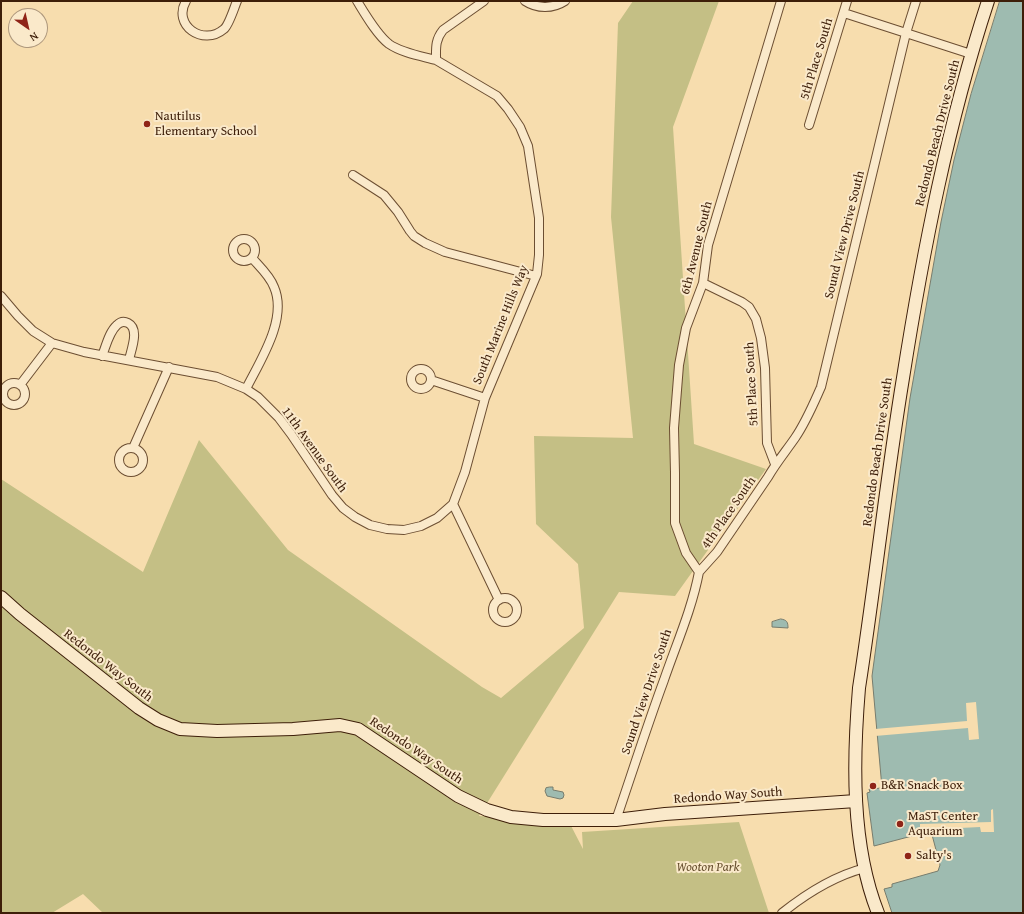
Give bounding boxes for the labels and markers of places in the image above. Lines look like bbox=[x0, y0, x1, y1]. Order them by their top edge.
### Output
place label: Nautilus Elementary School bbox=[155, 109, 257, 140]
marker: Nautilus Elementary School bbox=[142, 119, 152, 129]
place label: B&R Snack Box bbox=[881, 778, 963, 794]
marker: B&R Snack Box bbox=[868, 781, 878, 791]
place label: MaST Center Aquarium bbox=[908, 809, 978, 840]
marker: MaST Center Aquarium bbox=[895, 819, 905, 829]
place label: Salty's bbox=[916, 848, 952, 864]
marker: Salty's bbox=[903, 851, 913, 861]

